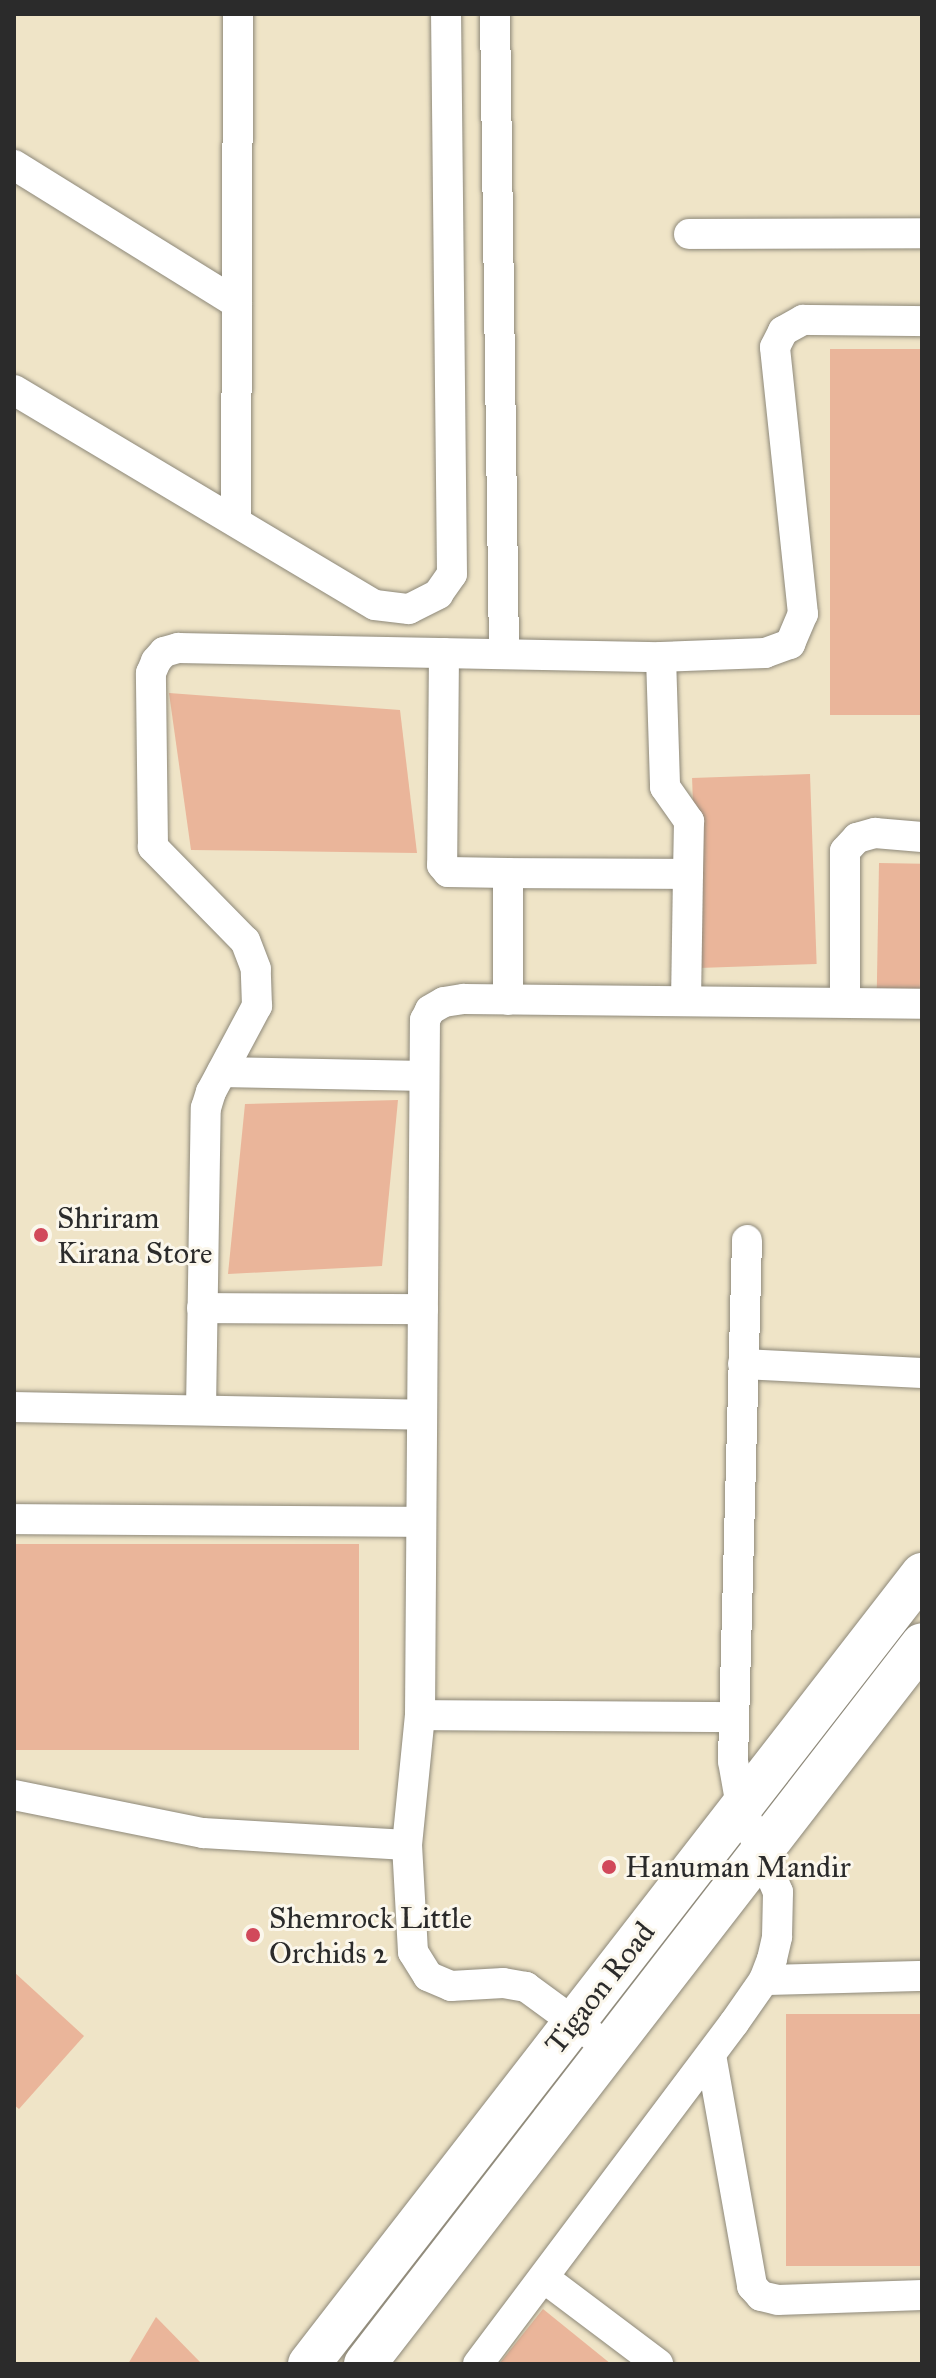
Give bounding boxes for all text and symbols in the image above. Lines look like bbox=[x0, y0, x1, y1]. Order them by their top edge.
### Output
place label: Shriram Kirana Store bbox=[57, 1200, 212, 1270]
marker: Shriram Kirana Store bbox=[32, 1226, 50, 1244]
place label: Hanuman Mandir bbox=[625, 1849, 851, 1885]
marker: Hanuman Mandir bbox=[600, 1858, 618, 1876]
place label: Shemrock Little Orchids 2 bbox=[269, 1900, 472, 1970]
street label: Tigaon Road bbox=[537, 1915, 663, 2061]
marker: Shemrock Little Orchids 2 bbox=[244, 1926, 262, 1944]

